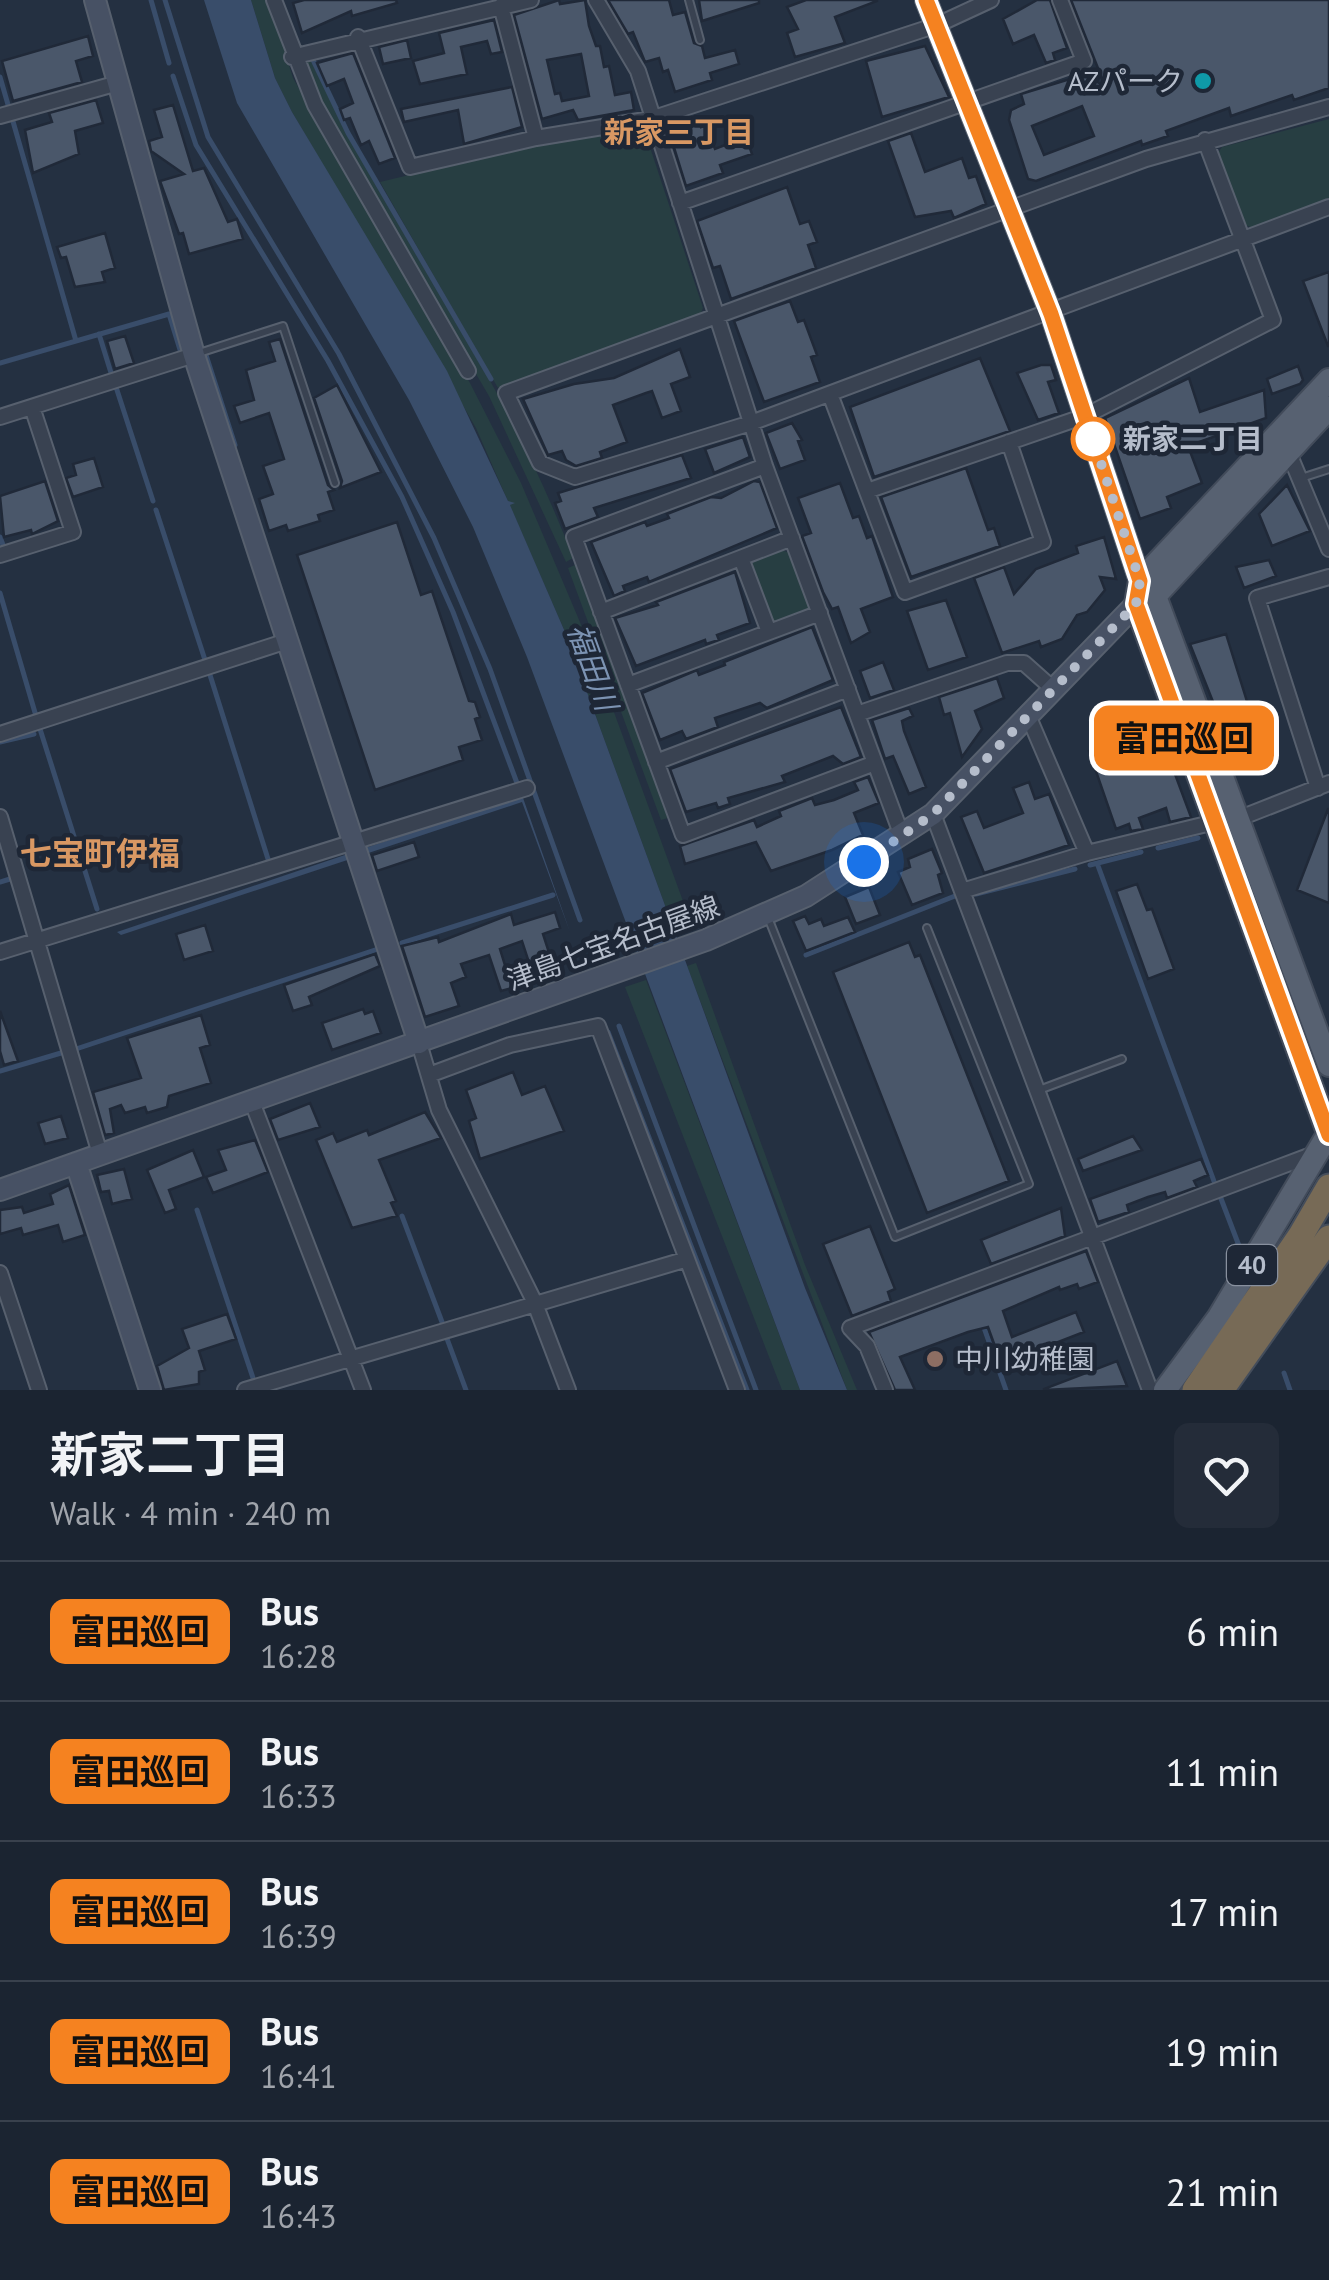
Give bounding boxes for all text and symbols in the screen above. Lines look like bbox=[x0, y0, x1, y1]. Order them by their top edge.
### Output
place label: AZパーク bbox=[1068, 62, 1183, 99]
marker: AZパーク bbox=[1192, 70, 1214, 92]
district label: 新家三丁目 bbox=[604, 112, 754, 151]
marker: 新家二丁目 bbox=[1072, 418, 1114, 460]
place label: 新家二丁目 bbox=[1123, 420, 1263, 457]
water label: 福田川 bbox=[560, 618, 628, 718]
line badge: 富田巡回 bbox=[1114, 706, 1254, 770]
text: 富田巡回 bbox=[1114, 715, 1254, 761]
district label: 七宝町伊福 bbox=[20, 832, 180, 874]
your location bbox=[839, 837, 889, 887]
street label: 津島七宝名古屋線 bbox=[501, 887, 724, 998]
road number: 40 bbox=[1227, 1245, 1277, 1285]
place label: 中川幼稚園 bbox=[955, 1340, 1095, 1377]
marker: 中川幼稚園 bbox=[924, 1348, 946, 1370]
text: 新家二丁目 bbox=[50, 1423, 290, 1485]
button: heart bbox=[1174, 1423, 1279, 1528]
text: Walk · 4 min · 240 m bbox=[50, 1492, 331, 1534]
text: Bus bbox=[260, 1586, 319, 1635]
text: 6 min bbox=[1186, 1607, 1279, 1656]
text: 富田巡回 bbox=[70, 1608, 210, 1654]
text: 16:28 bbox=[260, 1635, 337, 1677]
text: Bus bbox=[260, 1726, 319, 1775]
text: 11 min bbox=[1166, 1747, 1279, 1796]
text: 富田巡回 bbox=[70, 1748, 210, 1794]
text: 16:33 bbox=[260, 1775, 337, 1817]
text: Bus bbox=[260, 1866, 319, 1915]
text: 17 min bbox=[1168, 1887, 1279, 1936]
text: 富田巡回 bbox=[70, 1888, 210, 1934]
text: 16:39 bbox=[260, 1915, 337, 1957]
text: Bus bbox=[260, 2006, 319, 2055]
text: 19 min bbox=[1166, 2027, 1279, 2076]
text: 富田巡回 bbox=[70, 2028, 210, 2074]
text: 16:41 bbox=[260, 2055, 337, 2097]
text: Bus bbox=[260, 2146, 319, 2195]
text: 21 min bbox=[1166, 2167, 1279, 2216]
text: 富田巡回 bbox=[70, 2168, 210, 2214]
text: 16:43 bbox=[260, 2195, 337, 2237]

